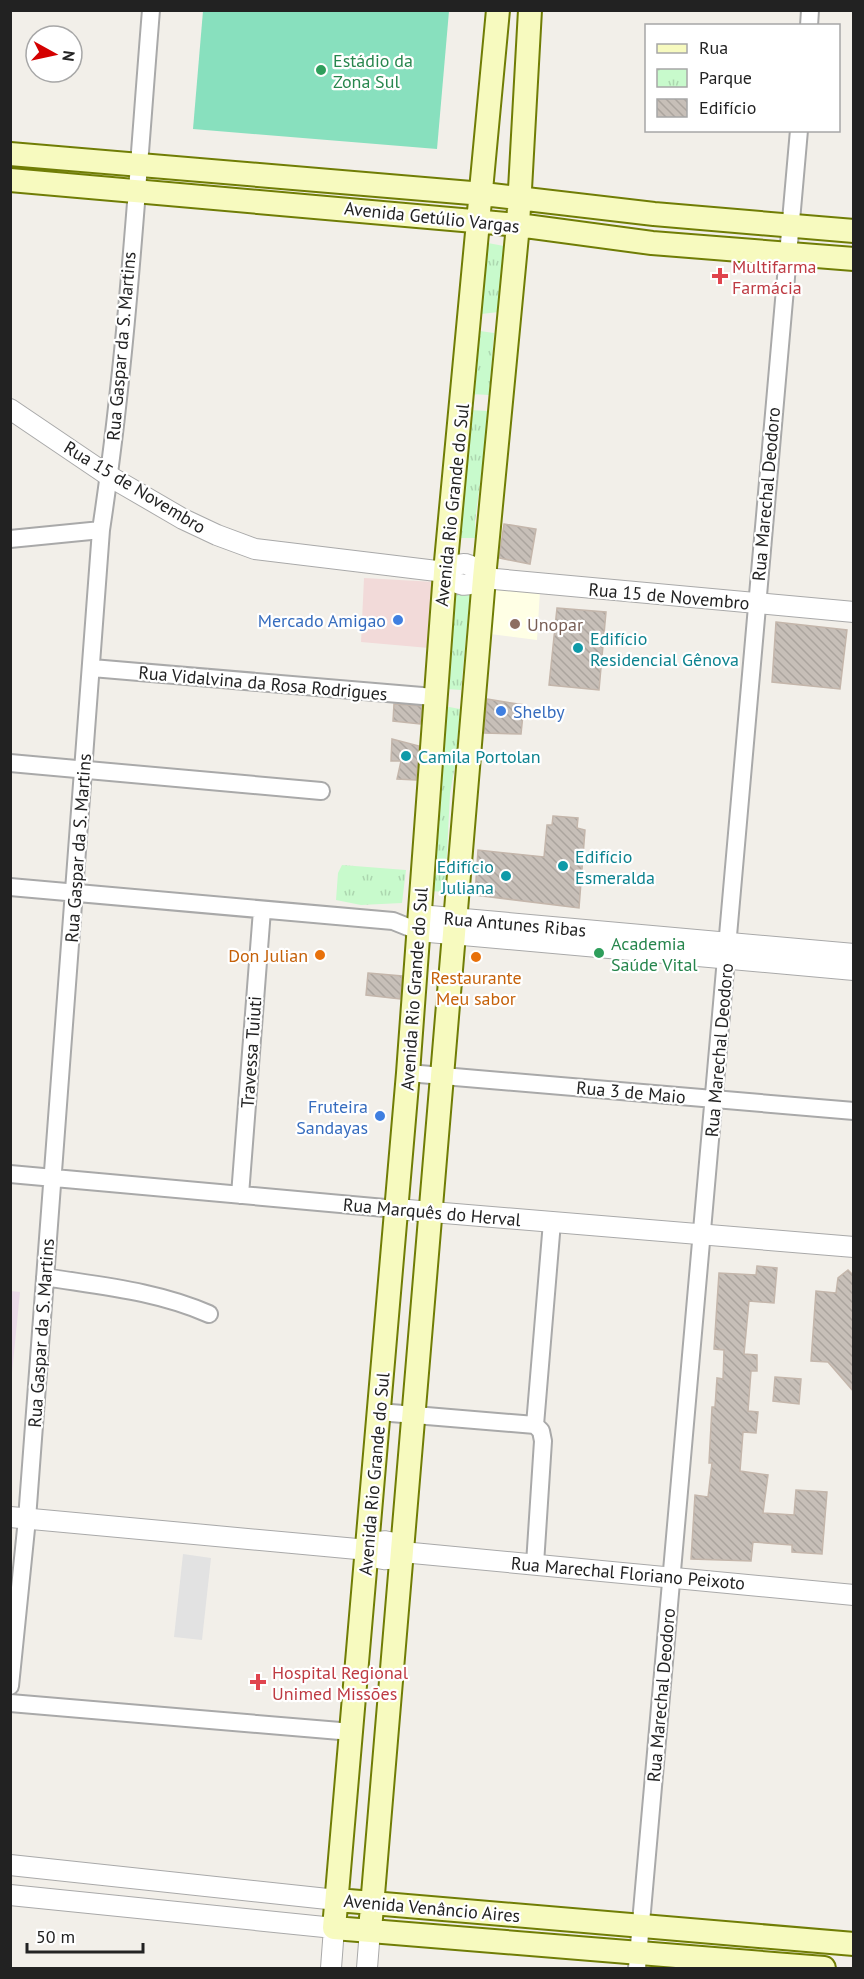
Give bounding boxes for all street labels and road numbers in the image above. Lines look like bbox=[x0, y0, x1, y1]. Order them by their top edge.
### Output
street label: Avenida Getúlio Vargas bbox=[343, 196, 521, 238]
street label: Rua Gaspar da S. Martins bbox=[101, 251, 141, 441]
street label: Avenida Rio Grande do Sul bbox=[430, 402, 474, 608]
street label: Rua Marechal Deodoro bbox=[747, 406, 785, 582]
street label: Rua 15 de Novembro bbox=[60, 436, 210, 538]
street label: Rua 15 de Novembro bbox=[588, 578, 750, 614]
street label: Rua Vidalvina da Rosa Rodrigues bbox=[138, 661, 388, 705]
street label: Rua Gaspar da S. Martins bbox=[60, 753, 96, 943]
street label: Avenida Rio Grande do Sul bbox=[395, 886, 433, 1091]
street label: Rua Antunes Ribas bbox=[443, 906, 587, 942]
street label: Rua Marechal Deodoro bbox=[700, 962, 738, 1138]
street label: Travessa Tuiuti bbox=[236, 995, 266, 1109]
street label: Rua 3 de Maio bbox=[575, 1076, 687, 1108]
street label: Rua Marquês do Herval bbox=[342, 1193, 523, 1231]
street label: Rua Gaspar da S. Martins bbox=[23, 1238, 59, 1428]
street label: Avenida Rio Grande do Sul bbox=[354, 1371, 394, 1577]
street label: Rua Marechal Floriano Peixoto bbox=[510, 1551, 746, 1595]
street label: Rua Marechal Deodoro bbox=[642, 1607, 680, 1783]
street label: Avenida Venâncio Aires bbox=[343, 1889, 521, 1927]

